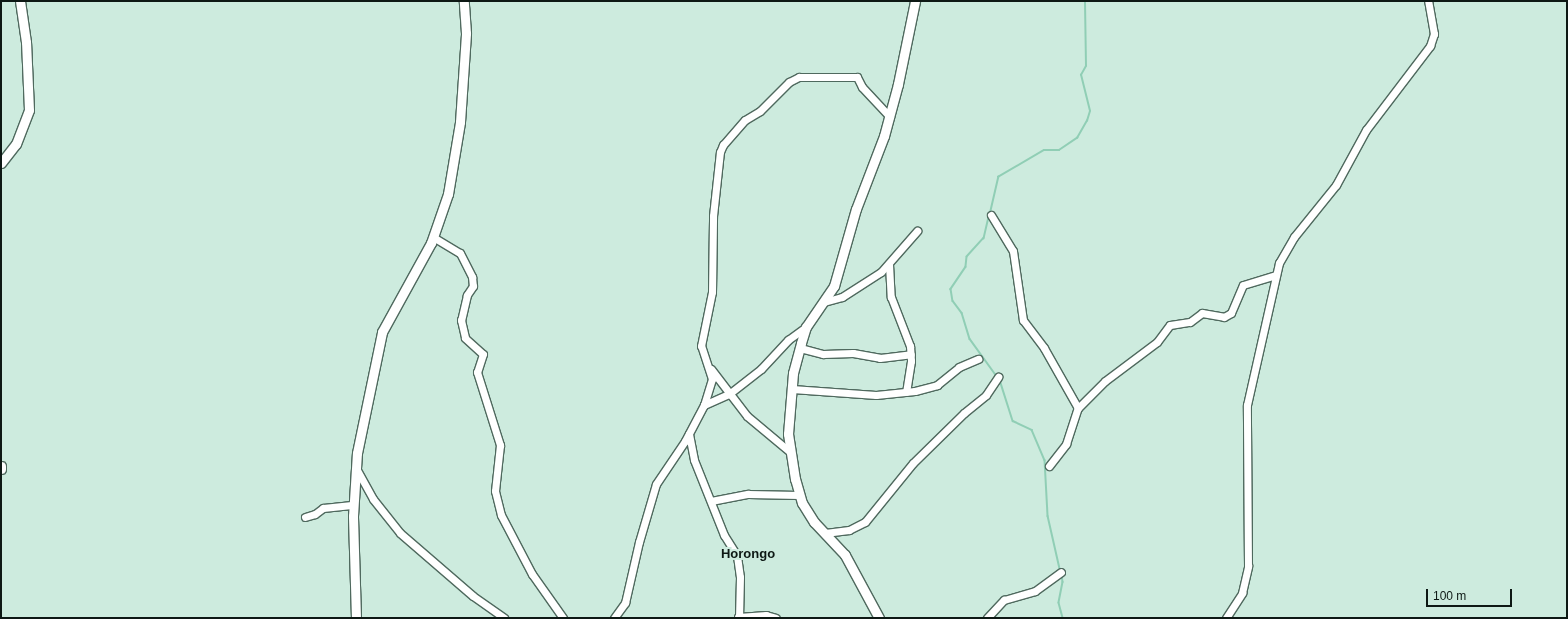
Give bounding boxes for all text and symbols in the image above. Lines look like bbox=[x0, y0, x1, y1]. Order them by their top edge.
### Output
district label: Horongo bbox=[721, 546, 775, 562]
scale bar bbox=[1428, 581, 1514, 607]
text: 100 m bbox=[1433, 589, 1466, 603]

